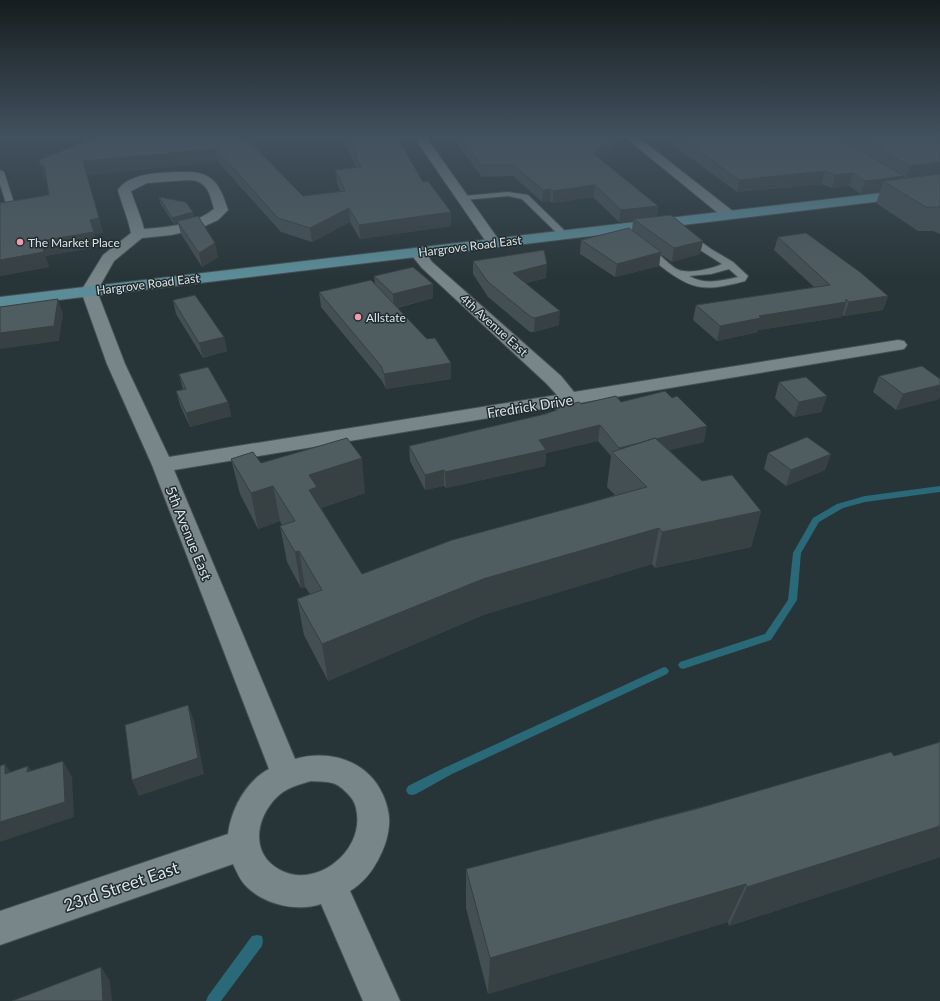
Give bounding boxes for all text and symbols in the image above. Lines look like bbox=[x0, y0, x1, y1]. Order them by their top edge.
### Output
street label: Hargrove Road East bbox=[418, 232, 523, 260]
place label: The Market Place bbox=[28, 235, 120, 250]
marker: The Market Place bbox=[15, 237, 25, 247]
street label: Hargrove Road East bbox=[96, 270, 201, 298]
street label: 4th Avenue East bbox=[457, 291, 531, 360]
place label: Allstate bbox=[366, 310, 406, 325]
marker: Allstate bbox=[353, 312, 363, 322]
street label: Fredrick Drive bbox=[486, 391, 574, 421]
street label: 5th Avenue East bbox=[162, 483, 216, 583]
street label: 23rd Street East bbox=[61, 857, 181, 915]

